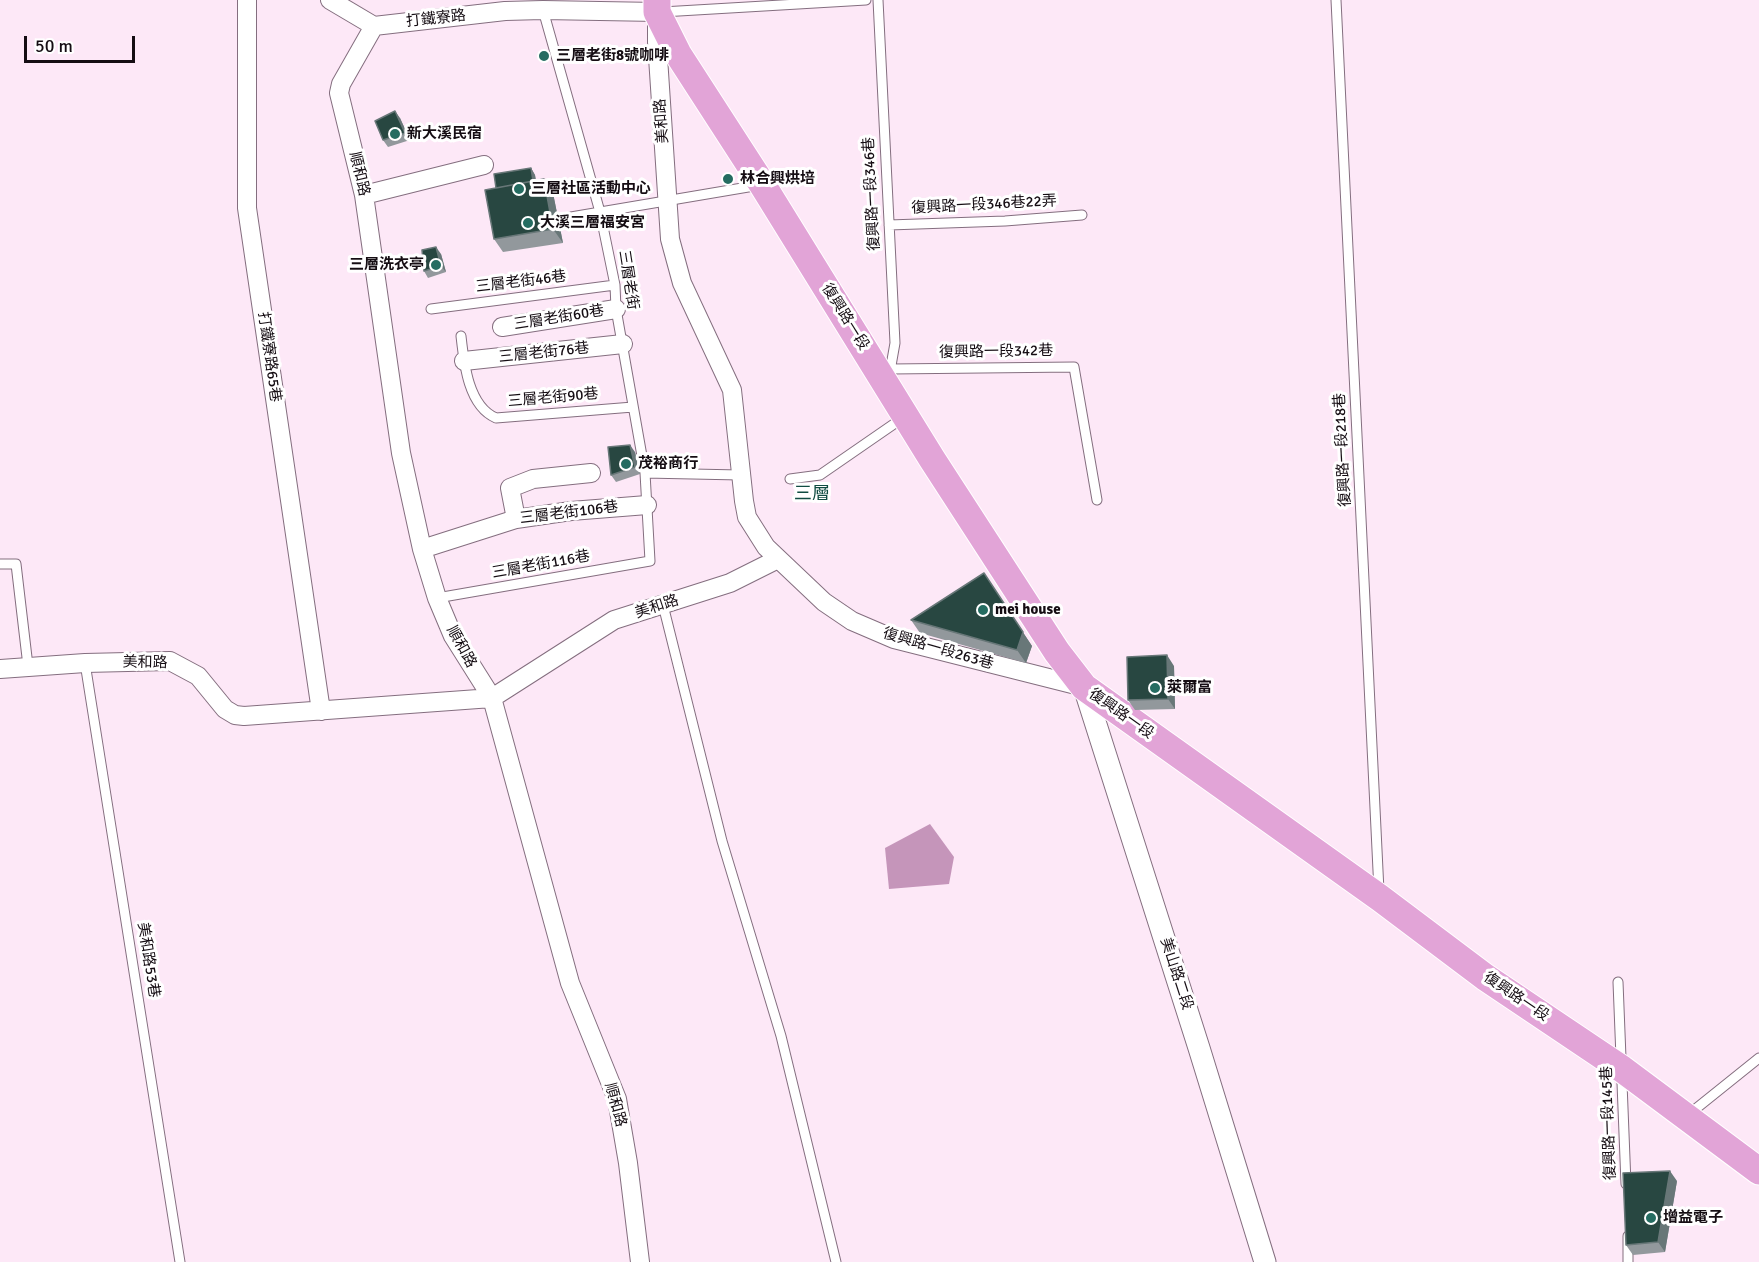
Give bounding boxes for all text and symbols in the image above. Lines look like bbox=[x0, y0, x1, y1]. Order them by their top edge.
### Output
street label: 打鐵寮路 bbox=[405, 7, 467, 31]
scale bar bbox=[27, 24, 138, 62]
text: 50 m bbox=[35, 35, 73, 57]
place label: 三層老街8號咖啡 bbox=[556, 47, 669, 65]
marker: 三層老街8號咖啡 bbox=[537, 49, 551, 63]
street label: 美和路 bbox=[651, 98, 673, 144]
place label: 新大溪民宿 bbox=[407, 125, 482, 143]
marker: 新大溪民宿 bbox=[388, 127, 402, 141]
street label: 復興路一段346巷 bbox=[860, 136, 884, 252]
street label: 順和路 bbox=[345, 150, 373, 198]
place label: 林合興烘培 bbox=[740, 170, 815, 188]
marker: 林合興烘培 bbox=[721, 172, 735, 186]
place label: 三層社區活動中心 bbox=[531, 180, 651, 198]
marker: 三層社區活動中心 bbox=[512, 182, 526, 196]
street label: 復興路一段346巷22弄 bbox=[911, 192, 1057, 218]
place label: 大溪三層福安宮 bbox=[540, 214, 645, 232]
marker: 大溪三層福安宮 bbox=[521, 216, 535, 230]
street label: 三層老街 bbox=[614, 249, 642, 311]
place label: 三層洗衣亭 bbox=[349, 256, 424, 274]
marker: 三層洗衣亭 bbox=[429, 258, 443, 272]
street label: 三層老街46巷 bbox=[475, 268, 567, 296]
street label: 復興路一段 bbox=[817, 280, 873, 354]
street label: 三層老街60巷 bbox=[513, 302, 605, 334]
street label: 打鐵寮路65巷 bbox=[254, 311, 284, 403]
street label: 三層老街76巷 bbox=[498, 339, 590, 367]
street label: 復興路一段342巷 bbox=[939, 342, 1053, 362]
street label: 三層老街90巷 bbox=[507, 385, 599, 411]
street label: 復興路一段218巷 bbox=[1331, 392, 1355, 508]
place label: 茂裕商行 bbox=[638, 455, 698, 473]
marker: 茂裕商行 bbox=[619, 457, 633, 471]
district label: 三層 bbox=[794, 483, 830, 505]
street label: 三層老街106巷 bbox=[519, 498, 619, 528]
street label: 三層老街116巷 bbox=[491, 548, 591, 582]
street label: 美和路 bbox=[633, 591, 681, 623]
place label: mei house bbox=[995, 601, 1061, 619]
marker: mei house bbox=[976, 603, 990, 617]
street label: 順和路 bbox=[442, 623, 480, 671]
street label: 復興路一段263巷 bbox=[881, 625, 995, 673]
street label: 美和路 bbox=[122, 654, 168, 672]
place label: 萊爾富 bbox=[1167, 679, 1212, 697]
marker: 萊爾富 bbox=[1148, 681, 1162, 695]
street label: 復興路一段 bbox=[1085, 685, 1157, 743]
street label: 美和路53巷 bbox=[133, 921, 163, 999]
street label: 美山路二段 bbox=[1156, 936, 1196, 1012]
street label: 復興路一段 bbox=[1480, 969, 1552, 1025]
street label: 復興路一段145巷 bbox=[1598, 1066, 1620, 1180]
street label: 順和路 bbox=[600, 1081, 630, 1129]
place label: 增益電子 bbox=[1663, 1209, 1723, 1227]
marker: 增益電子 bbox=[1644, 1211, 1658, 1225]

